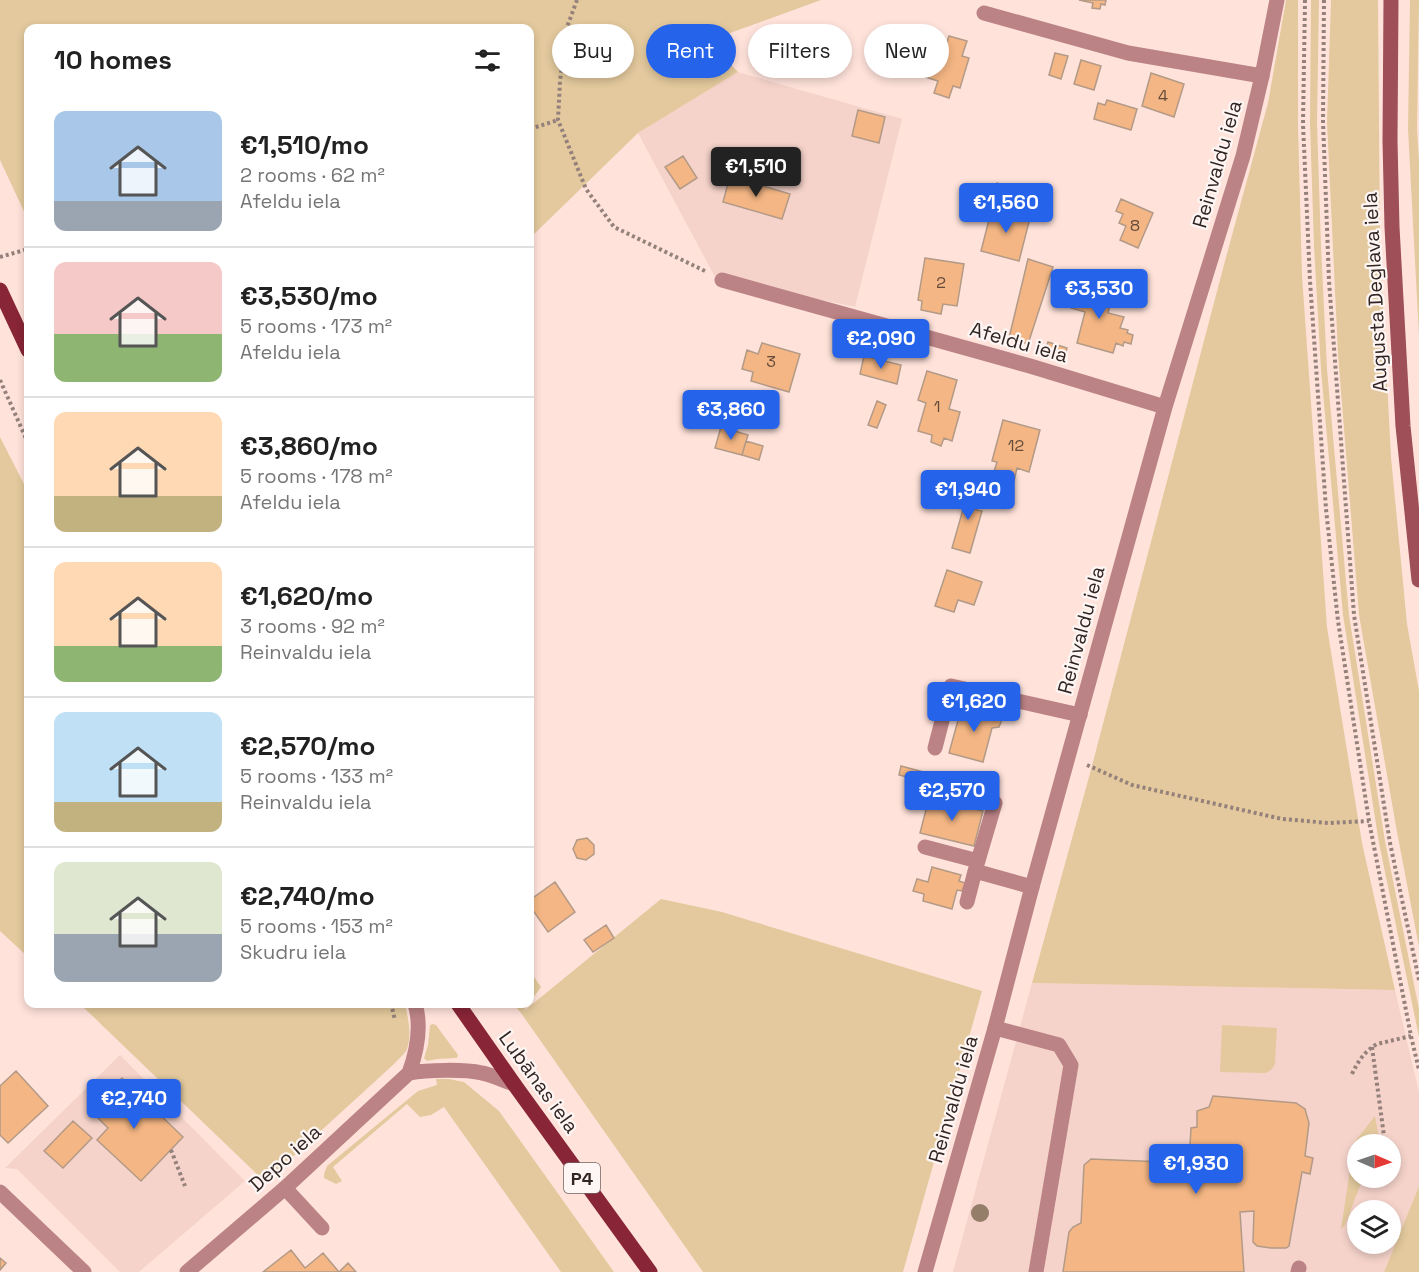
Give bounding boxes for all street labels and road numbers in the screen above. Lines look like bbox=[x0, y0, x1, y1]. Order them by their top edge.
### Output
street label: Reinvaldu iela bbox=[1186, 97, 1248, 231]
street label: Augusta Deglava iela bbox=[1357, 191, 1393, 393]
street label: Afeldu iela bbox=[967, 316, 1071, 368]
street label: Reinvaldu iela bbox=[1051, 563, 1111, 697]
street label: Lubānas iela bbox=[493, 1026, 585, 1138]
street label: Reinvaldu iela bbox=[922, 1032, 984, 1166]
street label: Depo iela bbox=[243, 1119, 327, 1197]
road number: P4 bbox=[564, 1163, 600, 1193]

